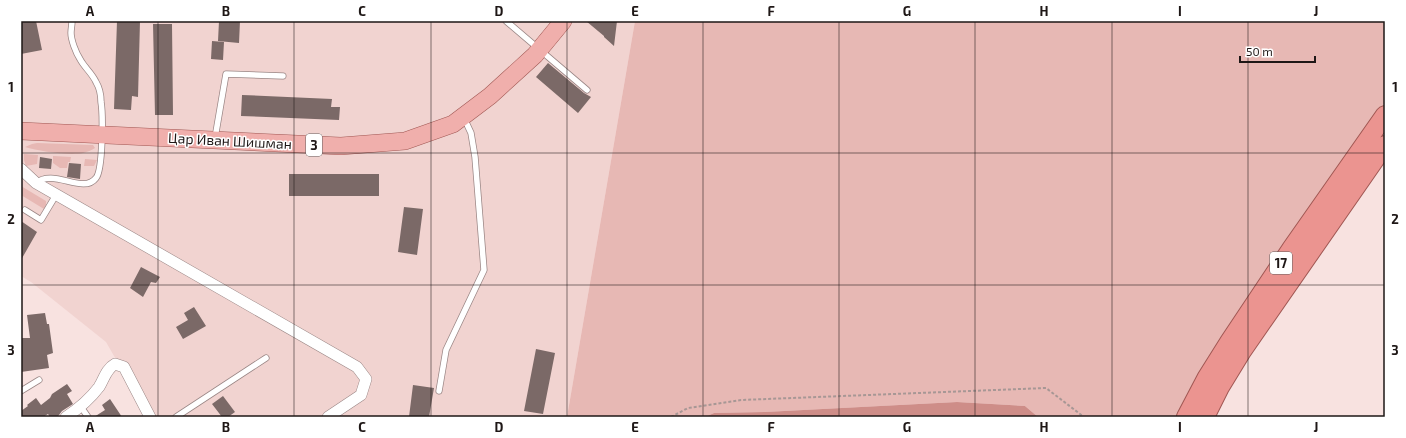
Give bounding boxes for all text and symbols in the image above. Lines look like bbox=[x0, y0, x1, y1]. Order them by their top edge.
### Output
text: A bbox=[86, 3, 95, 19]
text: B bbox=[222, 3, 230, 19]
text: C bbox=[358, 3, 366, 19]
text: D bbox=[495, 3, 504, 19]
text: E bbox=[631, 3, 639, 19]
text: F bbox=[767, 3, 775, 19]
text: G bbox=[903, 3, 911, 19]
text: H bbox=[1040, 3, 1049, 19]
text: I bbox=[1178, 3, 1182, 19]
text: J bbox=[1314, 3, 1318, 19]
scale bar bbox=[1240, 38, 1315, 64]
text: 50 m bbox=[1246, 44, 1273, 58]
text: 1 bbox=[8, 79, 14, 95]
text: 1 bbox=[1392, 79, 1398, 95]
street label: Цар Иван Шишман bbox=[168, 129, 292, 152]
road number: 3 bbox=[306, 134, 322, 156]
text: 2 bbox=[7, 211, 15, 227]
text: 2 bbox=[1391, 211, 1399, 227]
road number: 17 bbox=[1270, 252, 1292, 274]
text: 3 bbox=[7, 342, 15, 358]
text: 3 bbox=[1391, 342, 1399, 358]
text: A bbox=[86, 419, 95, 435]
text: B bbox=[222, 419, 230, 435]
text: C bbox=[358, 419, 366, 435]
text: D bbox=[495, 419, 504, 435]
text: E bbox=[631, 419, 639, 435]
text: F bbox=[767, 419, 775, 435]
text: G bbox=[903, 419, 911, 435]
text: H bbox=[1040, 419, 1049, 435]
text: I bbox=[1178, 419, 1182, 435]
text: J bbox=[1314, 419, 1318, 435]

